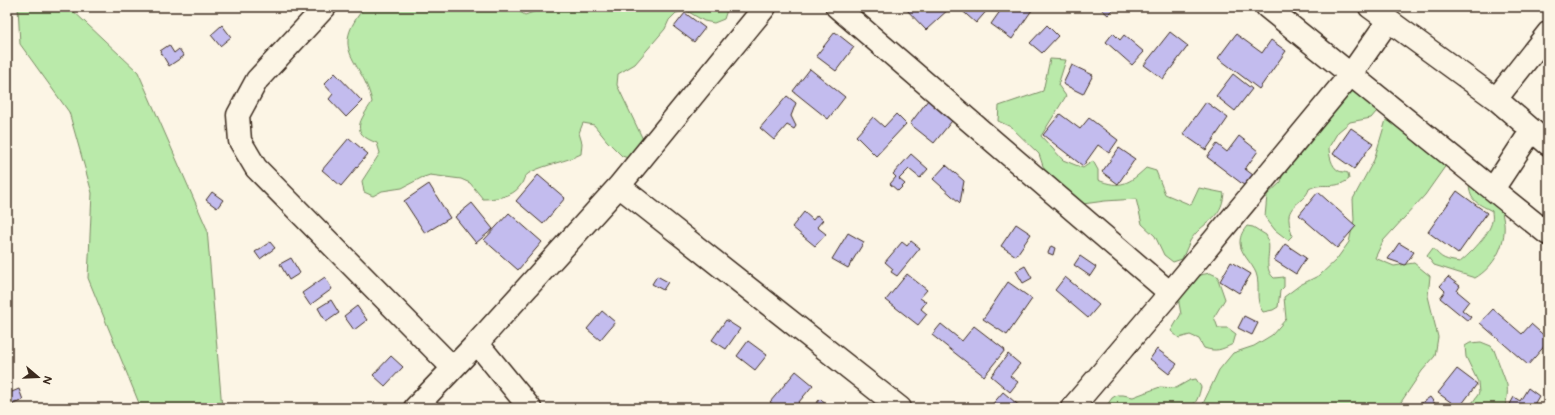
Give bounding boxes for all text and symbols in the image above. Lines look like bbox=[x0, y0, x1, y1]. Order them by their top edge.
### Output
north arrow bbox=[18, 357, 58, 397]
text: N bbox=[39, 374, 54, 386]

